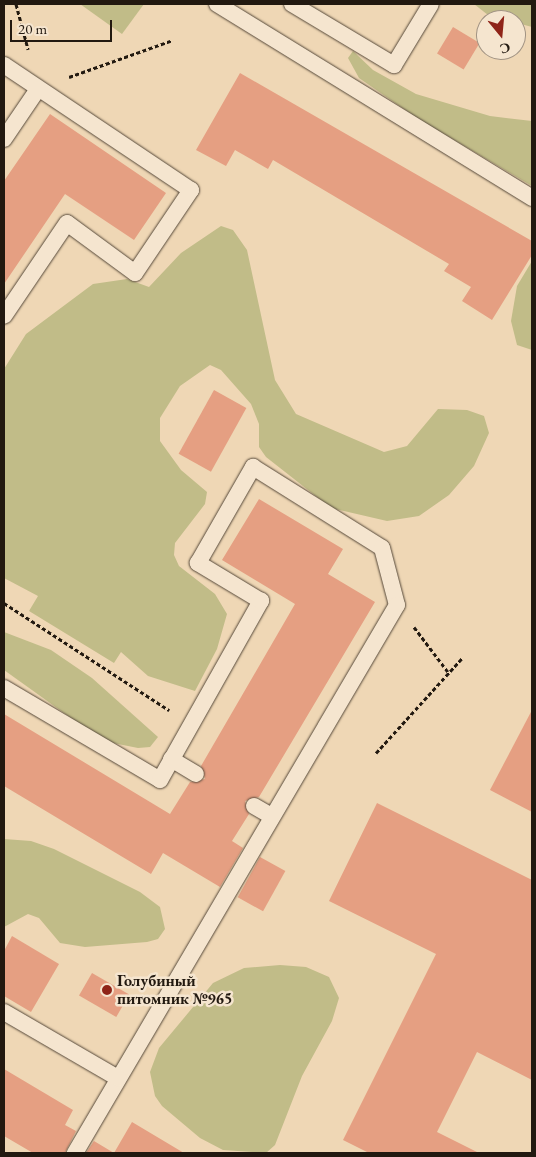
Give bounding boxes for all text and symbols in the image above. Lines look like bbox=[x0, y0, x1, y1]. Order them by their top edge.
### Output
scale bar bbox=[12, 10, 115, 42]
north arrow bbox=[476, 10, 526, 60]
text: 20 m bbox=[18, 19, 47, 38]
text: С bbox=[498, 38, 512, 58]
place label: Голубиный питомник №965 bbox=[117, 971, 233, 1009]
marker: Голубиный питомник №965 bbox=[101, 984, 113, 996]

